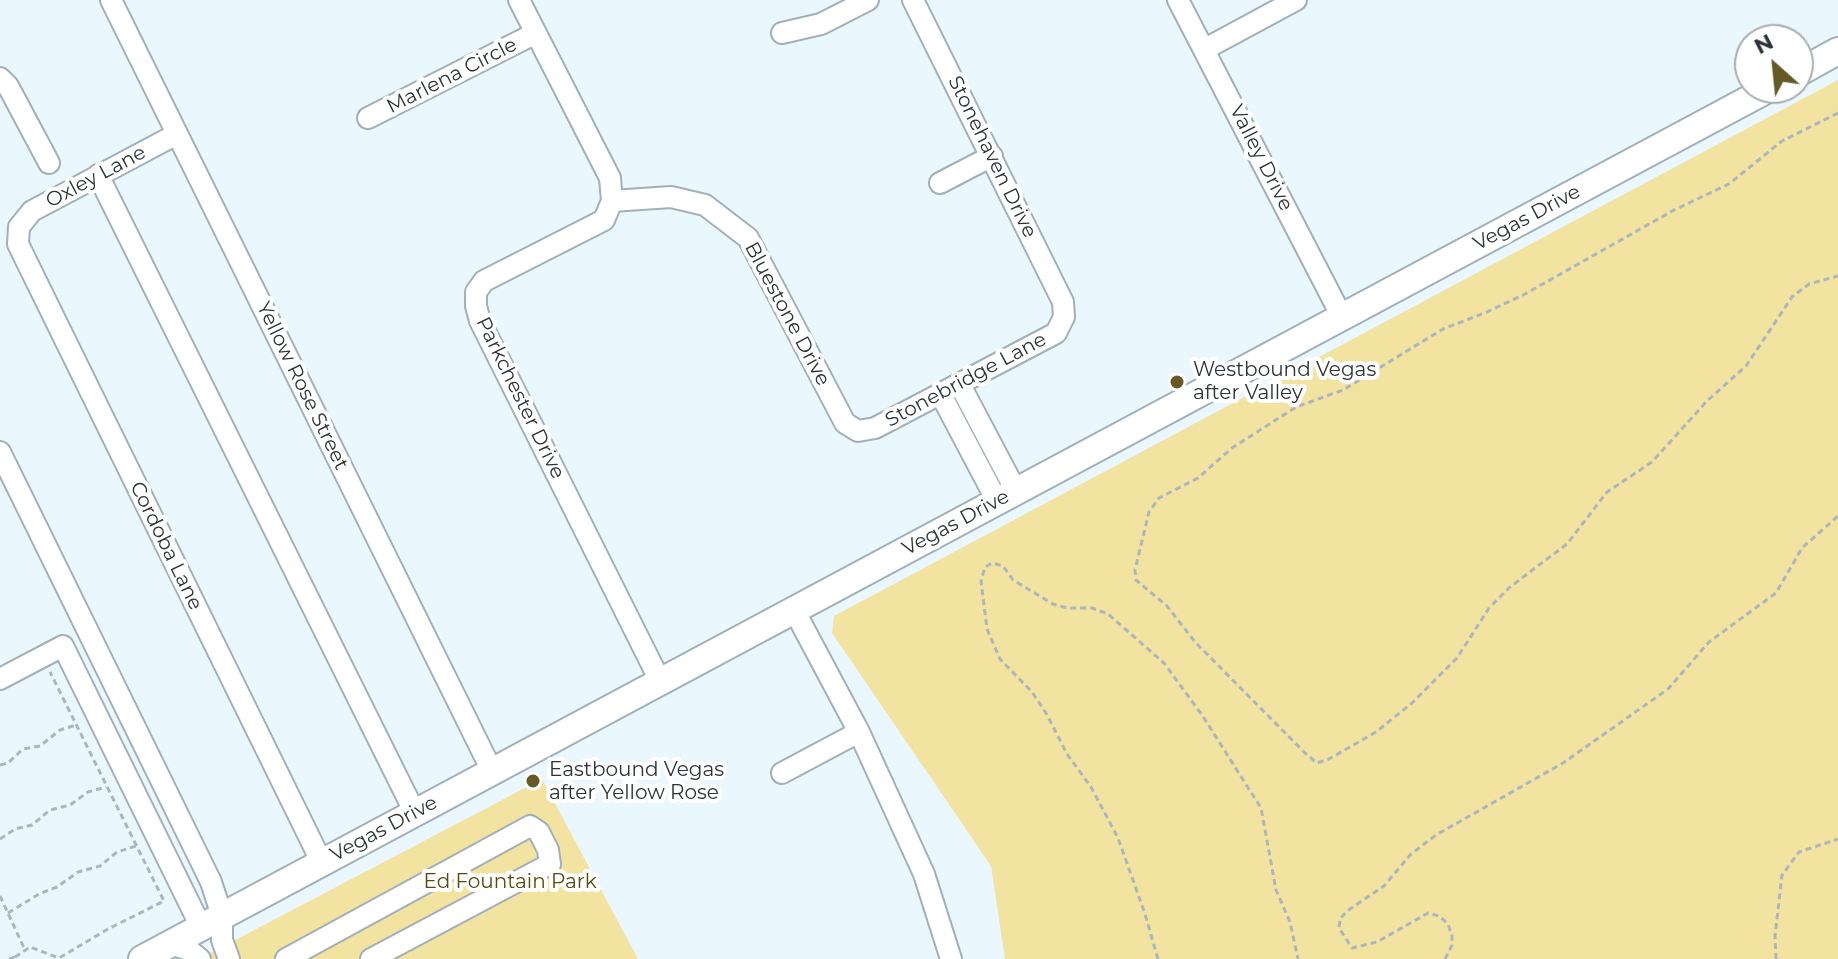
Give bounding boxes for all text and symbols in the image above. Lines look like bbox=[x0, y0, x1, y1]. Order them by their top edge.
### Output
north arrow bbox=[1734, 24, 1814, 104]
text: N bbox=[1750, 28, 1778, 60]
street label: Marlena Circle bbox=[383, 33, 521, 119]
street label: Stonehaven Drive bbox=[942, 72, 1042, 242]
street label: Valley Drive bbox=[1224, 101, 1298, 215]
street label: Oxley Lane bbox=[42, 141, 150, 213]
street label: Vegas Drive bbox=[1469, 180, 1585, 256]
street label: Bluestone Drive bbox=[739, 238, 835, 390]
street label: Yellow Rose Street bbox=[251, 298, 353, 474]
street label: Parkchester Drive bbox=[470, 313, 570, 483]
street label: Stonebridge Lane bbox=[881, 327, 1051, 433]
place label: Westbound Vegas after Valley bbox=[1193, 358, 1376, 405]
marker: Westbound Vegas after Valley bbox=[1168, 373, 1186, 391]
street label: Cordoba Lane bbox=[125, 478, 207, 614]
street label: Vegas Drive bbox=[898, 485, 1014, 561]
place label: Eastbound Vegas after Yellow Rose bbox=[549, 758, 724, 805]
marker: Eastbound Vegas after Yellow Rose bbox=[524, 772, 542, 790]
street label: Vegas Drive bbox=[326, 791, 442, 867]
park label: Ed Fountain Park bbox=[423, 870, 597, 894]

